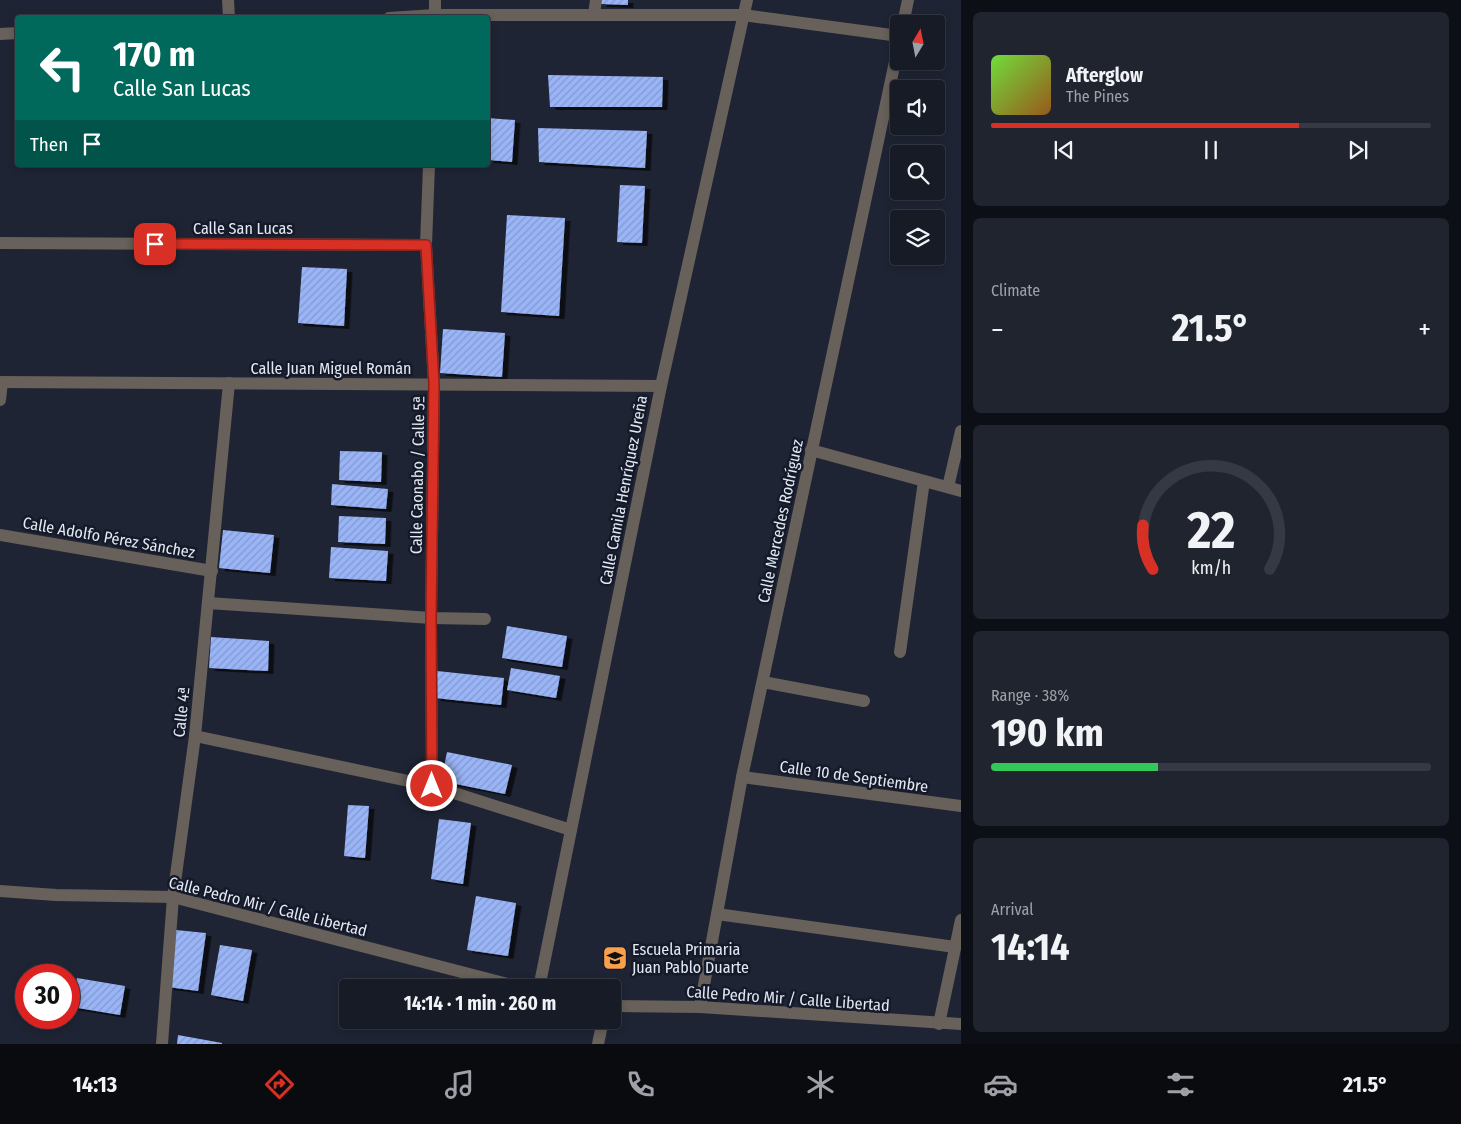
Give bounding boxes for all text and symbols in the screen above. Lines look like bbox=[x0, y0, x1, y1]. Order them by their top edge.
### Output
north arrow bbox=[890, 15, 945, 70]
map controls bbox=[890, 15, 945, 265]
text: 170 m bbox=[113, 33, 196, 75]
icon: left bbox=[30, 35, 95, 100]
text: Afterglow bbox=[1066, 64, 1143, 87]
text: Calle San Lucas bbox=[113, 75, 251, 102]
button: sound bbox=[890, 80, 945, 135]
text: The Pines bbox=[1066, 87, 1129, 106]
icon: arrive bbox=[78, 130, 106, 158]
text: Then bbox=[30, 133, 68, 156]
icon: previous bbox=[1050, 136, 1078, 164]
icon: pause bbox=[1197, 136, 1225, 164]
icon: next bbox=[1344, 136, 1372, 164]
button: search bbox=[890, 145, 945, 200]
button: layers bbox=[890, 210, 945, 265]
street label: Calle San Lucas bbox=[193, 219, 293, 238]
pin bbox=[134, 223, 176, 265]
icon: arrive bbox=[141, 230, 169, 258]
text: Climate bbox=[991, 281, 1040, 300]
text: 21.5° bbox=[1172, 305, 1250, 351]
text: − bbox=[991, 313, 1004, 346]
text: + bbox=[1418, 313, 1431, 346]
street label: Calle Juan Miguel Román bbox=[251, 359, 411, 378]
street label: Calle Camila Henríquez Ureña bbox=[596, 394, 651, 587]
street label: Calle Caonabo / Calle 5ª bbox=[407, 396, 428, 554]
street label: Calle Mercedes Rodríguez bbox=[754, 438, 807, 605]
text: 22 bbox=[1186, 499, 1235, 562]
street label: Calle Adolfo Pérez Sánchez bbox=[21, 513, 197, 562]
text: km/h bbox=[1191, 557, 1231, 579]
street label: Calle 4ª bbox=[169, 686, 194, 738]
text: Range · 38% bbox=[991, 686, 1069, 705]
text: 190 km bbox=[991, 710, 1104, 756]
street label: Calle 10 de Septiembre bbox=[779, 757, 929, 796]
position arrow bbox=[405, 759, 457, 811]
street label: Calle Pedro Mir / Calle Libertad bbox=[167, 873, 369, 940]
text: Arrival bbox=[991, 900, 1033, 919]
text: 14:14 bbox=[991, 924, 1070, 970]
place label: Escuela Primaria Juan Pablo Duarte bbox=[632, 940, 749, 977]
school or university icon: Escuela Primaria Juan Pablo Duarte bbox=[602, 945, 628, 971]
speed limit sign: 30 bbox=[15, 964, 80, 1029]
street label: Calle Pedro Mir / Calle Libertad bbox=[686, 982, 890, 1015]
text: 14:14 · 1 min · 260 m bbox=[404, 992, 556, 1015]
icon: directions bbox=[262, 1067, 297, 1102]
icon: music bbox=[442, 1067, 477, 1102]
icon: phone bbox=[623, 1067, 658, 1102]
icon: climate bbox=[803, 1067, 838, 1102]
icon: car bbox=[983, 1067, 1018, 1102]
icon: filters bbox=[1163, 1067, 1198, 1102]
text: 14:13 bbox=[73, 1071, 117, 1098]
text: 21.5° bbox=[1343, 1071, 1388, 1098]

